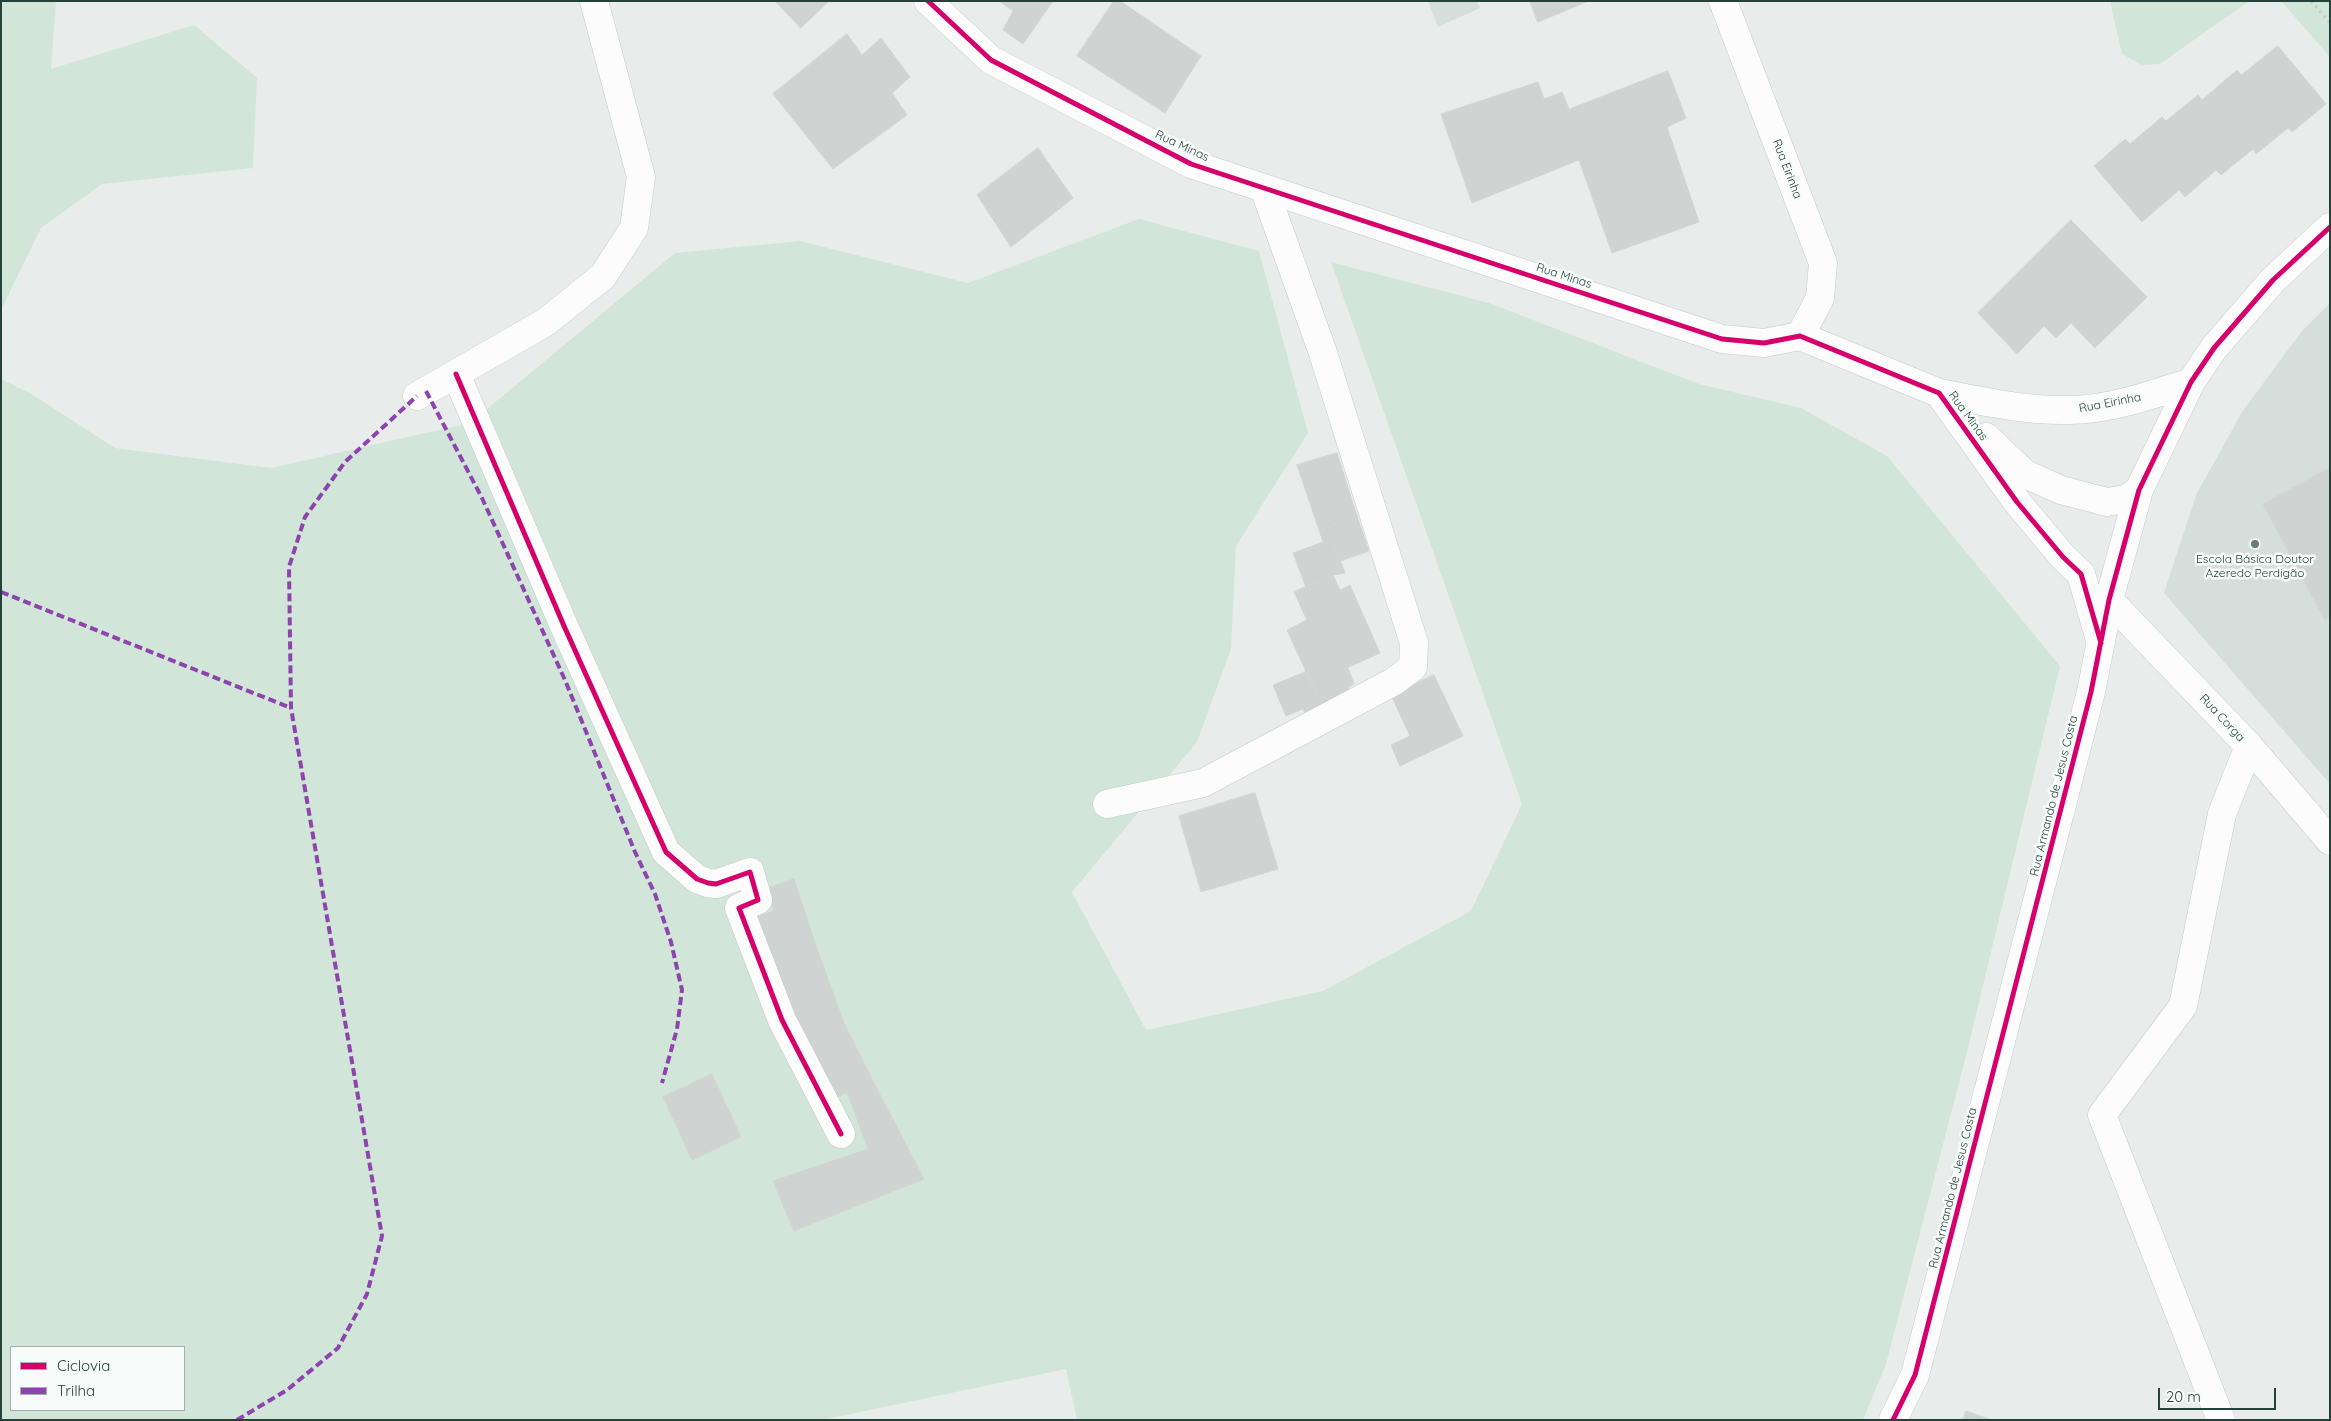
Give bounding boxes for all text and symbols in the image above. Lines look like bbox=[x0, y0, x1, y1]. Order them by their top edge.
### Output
street label: Rua Minas bbox=[1153, 127, 1211, 165]
street label: Rua Eirinha bbox=[1769, 137, 1805, 201]
street label: Rua Minas bbox=[1534, 260, 1594, 292]
street label: Rua Minas bbox=[1945, 388, 1991, 444]
street label: Rua Eirinha bbox=[2078, 390, 2142, 416]
marker: Escola Básica Doutor Azeredo Perdigão bbox=[2249, 538, 2261, 550]
place label: Escola Básica Doutor Azeredo Perdigão bbox=[2196, 552, 2314, 580]
street label: Rua Corga bbox=[2196, 691, 2248, 745]
street label: Rua Armando de Jesus Costa bbox=[2027, 714, 2081, 878]
street label: Rua Armando de Jesus Costa bbox=[1926, 1106, 1980, 1270]
legend bbox=[10, 1346, 185, 1411]
text: Ciclovia bbox=[57, 1356, 110, 1375]
scale bar bbox=[2161, 1378, 2278, 1410]
text: Trilha bbox=[57, 1381, 95, 1400]
text: 20 m bbox=[2166, 1387, 2201, 1406]

